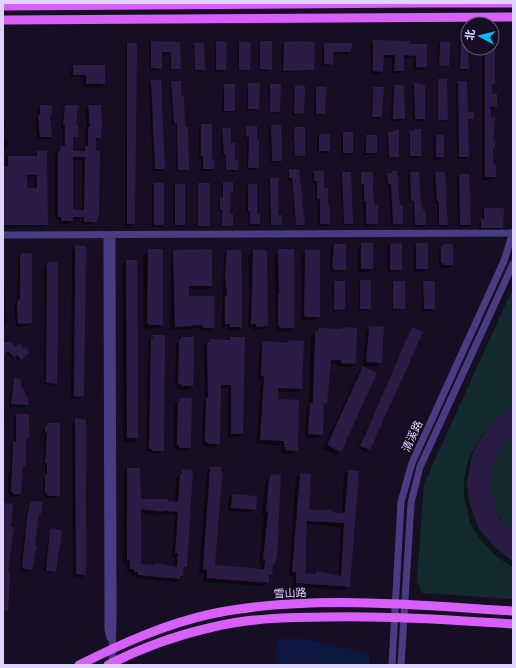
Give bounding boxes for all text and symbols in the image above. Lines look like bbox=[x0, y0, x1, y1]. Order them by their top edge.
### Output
north arrow bbox=[460, 16, 500, 56]
text: 北 bbox=[463, 29, 478, 41]
street label: 清溪路 bbox=[400, 419, 425, 454]
street label: 雪山路 bbox=[273, 586, 307, 601]

